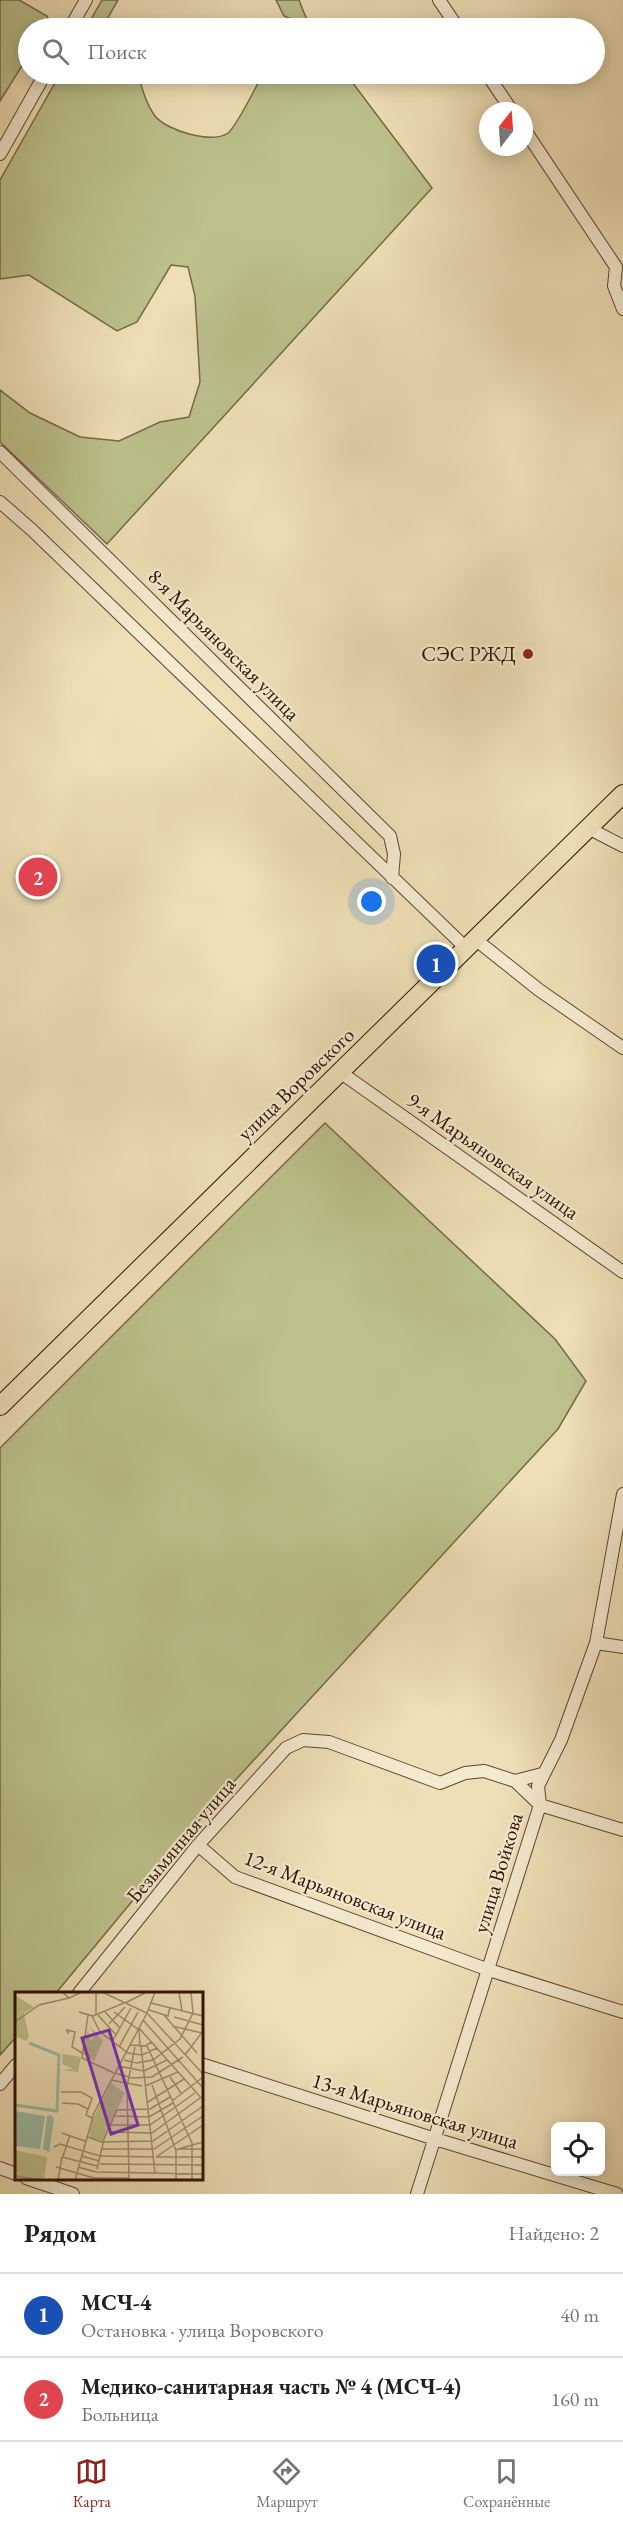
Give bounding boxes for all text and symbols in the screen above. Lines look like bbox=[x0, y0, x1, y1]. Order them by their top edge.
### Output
search box bbox=[18, 18, 605, 84]
icon: search bbox=[39, 35, 72, 68]
text: Поиск bbox=[87, 37, 147, 66]
north arrow bbox=[479, 102, 533, 156]
street label: 8-я Марьяновская улица bbox=[143, 563, 307, 727]
place label: СЭС РЖД bbox=[421, 640, 516, 667]
marker: СЭС РЖД bbox=[521, 647, 535, 661]
pin: 2 bbox=[18, 854, 57, 900]
your location bbox=[357, 887, 386, 916]
pin: 1 bbox=[416, 942, 456, 986]
street label: улица Воровского bbox=[232, 1021, 360, 1146]
street label: 9-я Марьяновская улица bbox=[402, 1086, 585, 1226]
street label: Безымянная улица bbox=[120, 1770, 242, 1908]
street label: улица Войкова bbox=[466, 1809, 529, 1936]
street label: 12-я Марьяновская улица bbox=[240, 1844, 451, 1946]
inset map bbox=[15, 1992, 202, 2179]
street label: 13-я Марьяновская улица bbox=[309, 2066, 522, 2155]
map controls bbox=[551, 2122, 605, 2176]
button: locate bbox=[551, 2122, 605, 2176]
text: Рядом bbox=[24, 2216, 97, 2250]
text: Найдено: 2 bbox=[508, 2220, 599, 2246]
text: МСЧ-4 bbox=[81, 2288, 151, 2317]
text: 1 bbox=[38, 2302, 49, 2328]
text: 40 m bbox=[560, 2302, 599, 2328]
text: Остановка · улица Воровского bbox=[81, 2317, 324, 2343]
text: Медико-санитарная часть № 4 (МСЧ-4) bbox=[81, 2372, 461, 2401]
text: 2 bbox=[38, 2386, 49, 2412]
text: 160 m bbox=[551, 2386, 599, 2412]
text: Больница bbox=[81, 2401, 159, 2427]
tab: Карта bbox=[73, 2455, 111, 2512]
tab: Маршрут bbox=[256, 2455, 318, 2512]
tab: Сохранённые bbox=[463, 2455, 550, 2512]

